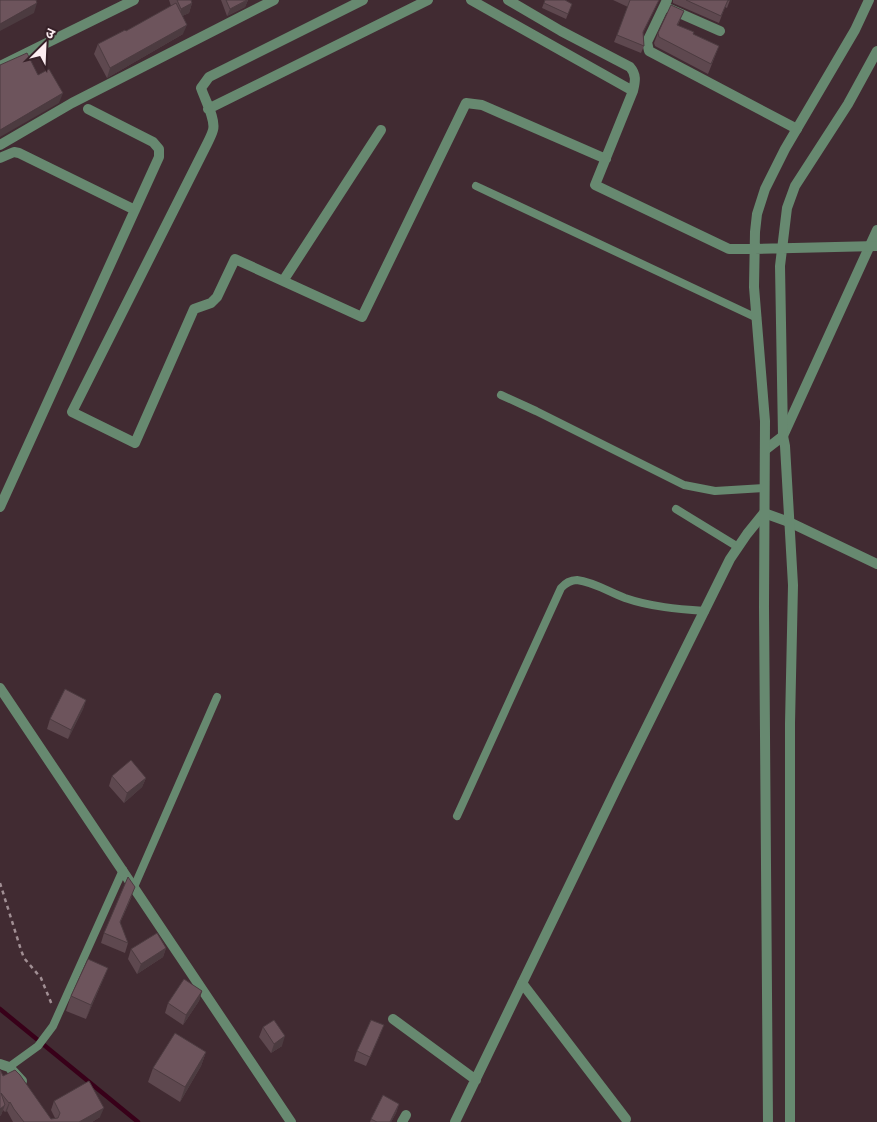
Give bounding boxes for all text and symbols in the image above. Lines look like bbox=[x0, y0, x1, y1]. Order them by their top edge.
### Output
north arrow bbox=[20, 20, 70, 70]
text: उ bbox=[43, 24, 58, 43]

